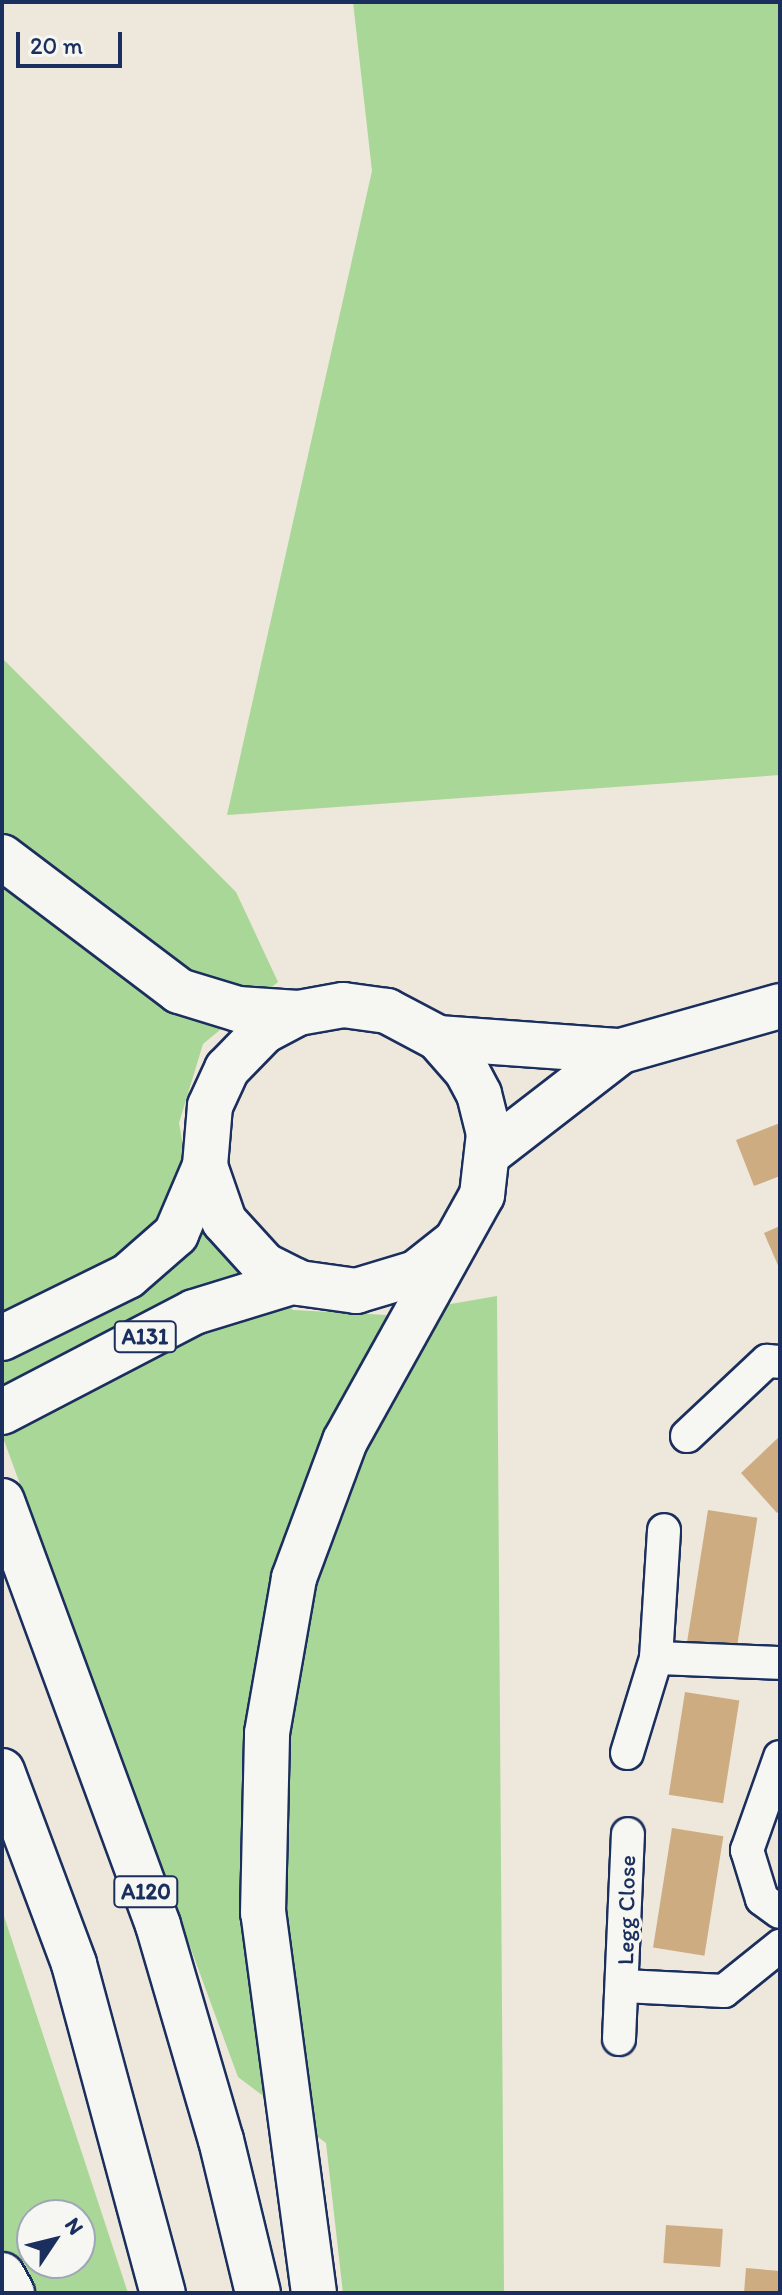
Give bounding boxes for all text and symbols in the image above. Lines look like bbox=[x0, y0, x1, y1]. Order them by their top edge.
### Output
scale bar bbox=[20, 16, 126, 66]
text: 20 m bbox=[30, 31, 83, 60]
road number: A131 bbox=[113, 1319, 177, 1355]
street label: Legg Close bbox=[611, 1855, 641, 1965]
road number: A120 bbox=[112, 1874, 180, 1910]
north arrow bbox=[16, 2199, 96, 2279]
text: N bbox=[59, 2212, 90, 2240]

